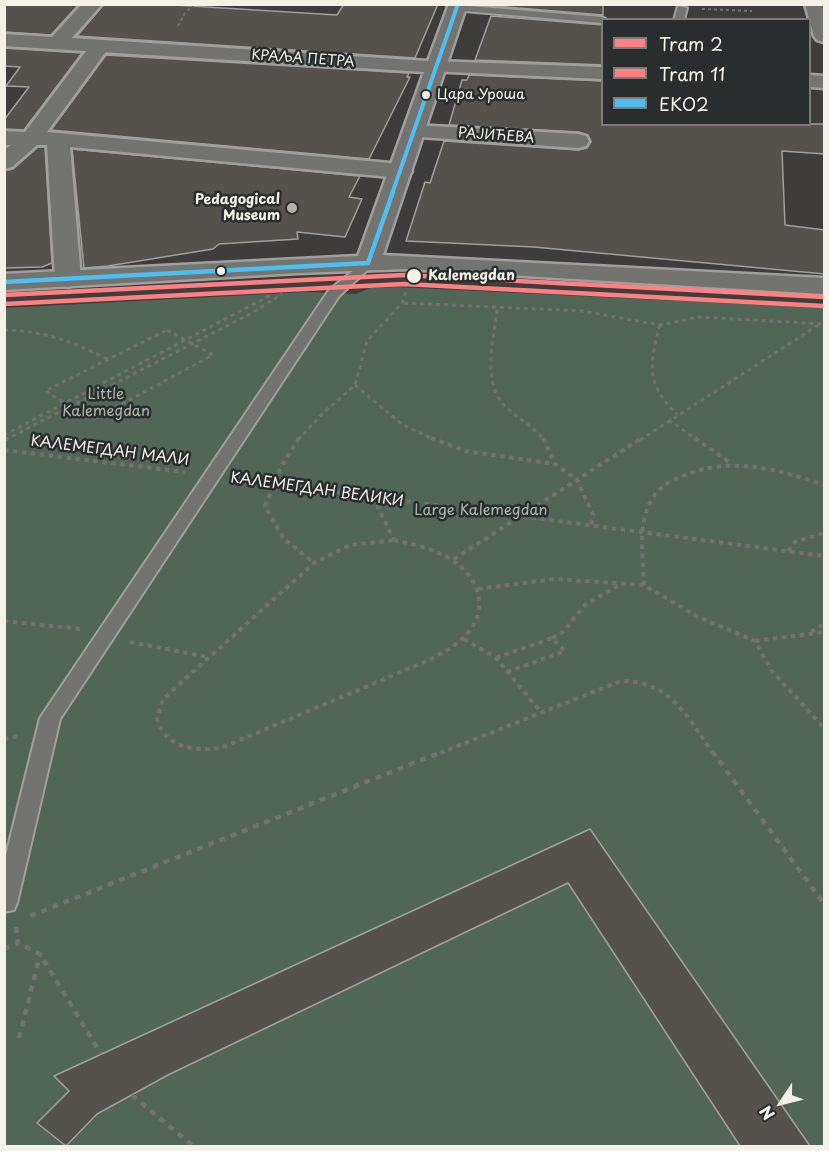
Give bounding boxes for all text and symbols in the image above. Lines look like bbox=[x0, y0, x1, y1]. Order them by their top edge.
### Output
legend bbox=[601, 18, 811, 126]
text: Tram 2 bbox=[659, 30, 723, 57]
street label: КРАЉА ПЕТРА bbox=[251, 47, 355, 71]
text: Tram 11 bbox=[659, 60, 725, 87]
place label: Цара Уроша bbox=[437, 87, 525, 103]
marker: Цара Уроша bbox=[420, 89, 432, 101]
text: EKO2 bbox=[659, 90, 709, 117]
street label: РАЈИЋЕВА bbox=[457, 125, 535, 147]
place label: Pedagogical Museum bbox=[195, 192, 280, 225]
marker: Pedagogical Museum bbox=[285, 201, 299, 215]
unlabelled marker bbox=[215, 265, 227, 277]
marker: Kalemegdan bbox=[405, 267, 423, 285]
place label: Kalemegdan bbox=[428, 268, 515, 284]
park label: Little Kalemegdan bbox=[62, 386, 150, 421]
street label: КАЛЕМЕГДАН МАЛИ bbox=[30, 432, 190, 470]
street label: КАЛЕМЕГДАН ВЕЛИКИ bbox=[229, 469, 405, 511]
park label: Large Kalemegdan bbox=[414, 502, 548, 520]
north arrow bbox=[751, 1073, 811, 1133]
text: N bbox=[753, 1101, 780, 1125]

